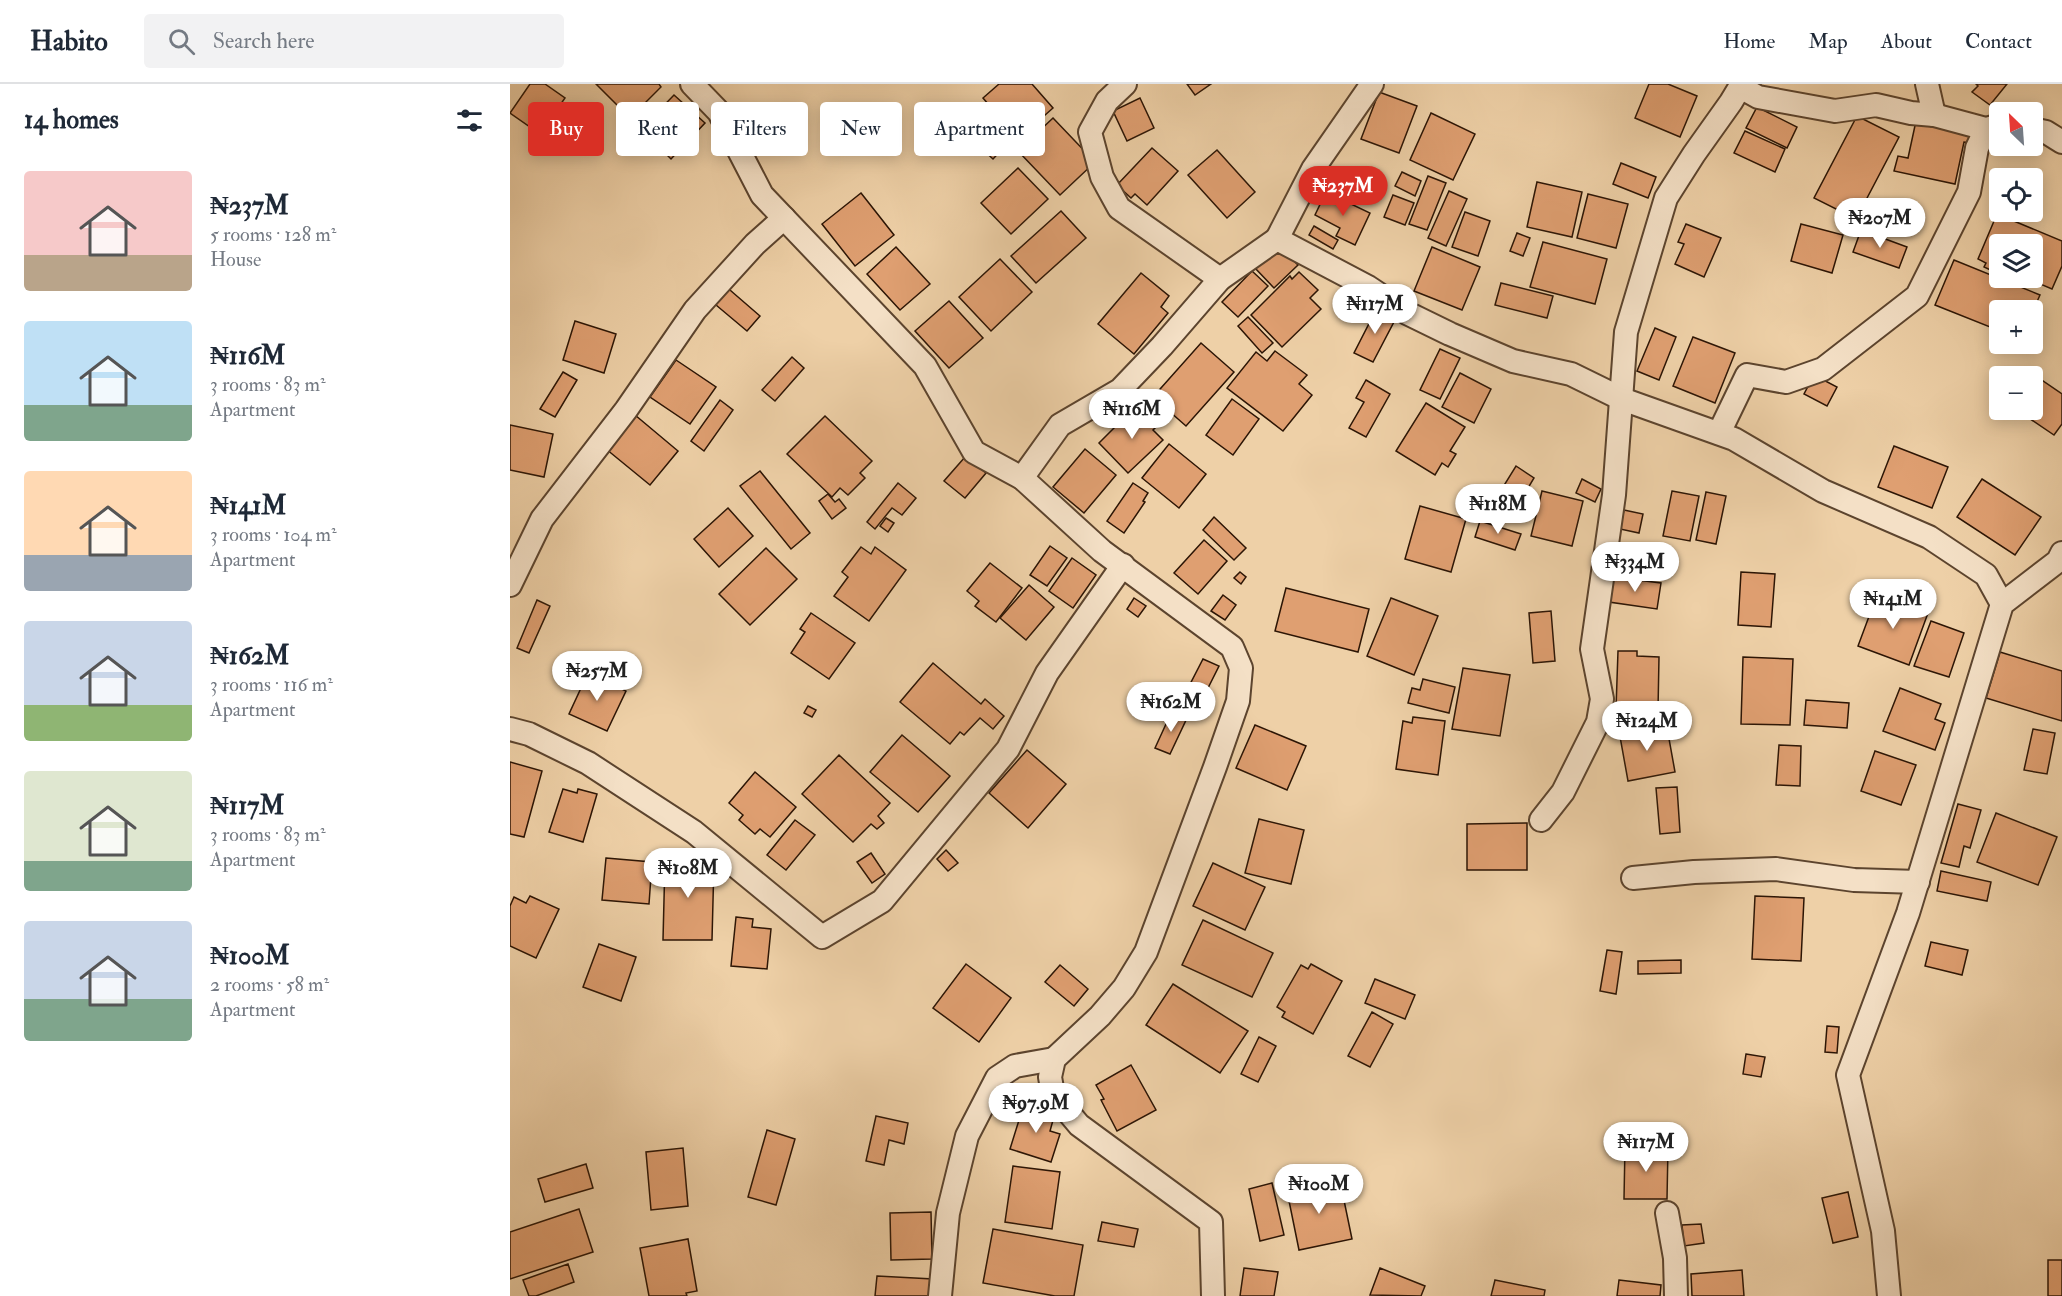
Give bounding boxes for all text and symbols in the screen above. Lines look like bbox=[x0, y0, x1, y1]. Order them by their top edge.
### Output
search box bbox=[144, 14, 564, 68]
text: Habito bbox=[30, 24, 108, 59]
icon: search bbox=[165, 25, 198, 58]
text: Search here bbox=[213, 27, 315, 55]
text: Home bbox=[1723, 28, 1775, 55]
text: Map bbox=[1808, 28, 1848, 55]
text: About bbox=[1881, 28, 1932, 55]
text: Contact bbox=[1965, 28, 2032, 55]
chip: Buy bbox=[528, 102, 604, 156]
chip: Rent bbox=[616, 102, 699, 156]
chip: Filters bbox=[711, 102, 808, 156]
chip: New bbox=[820, 102, 902, 156]
chip: Apartment bbox=[914, 102, 1045, 156]
north arrow bbox=[1989, 102, 2043, 156]
map controls bbox=[1989, 102, 2043, 420]
text: 14 homes bbox=[24, 104, 119, 136]
icon: filters bbox=[453, 104, 486, 137]
pin: ₦237M bbox=[1301, 166, 1385, 217]
button: locate bbox=[1989, 168, 2043, 222]
text: ₦237M bbox=[1313, 173, 1373, 198]
text: ₦237M bbox=[210, 190, 289, 222]
icon: home bbox=[72, 195, 144, 267]
pin: ₦207M bbox=[1838, 198, 1922, 249]
text: ₦207M bbox=[1848, 205, 1912, 230]
text: 5 rooms · 128 m² bbox=[210, 222, 336, 247]
button: layers bbox=[1989, 234, 2043, 288]
text: House bbox=[210, 247, 261, 272]
pin: ₦117M bbox=[1333, 284, 1417, 335]
text: ₦117M bbox=[1346, 291, 1404, 316]
button: + bbox=[1989, 300, 2043, 354]
text: ₦116M bbox=[210, 340, 285, 372]
icon: home bbox=[72, 345, 144, 417]
button: − bbox=[1989, 366, 2043, 420]
text: 3 rooms · 83 m² bbox=[210, 372, 326, 397]
pin: ₦116M bbox=[1090, 389, 1174, 440]
text: ₦116M bbox=[1103, 396, 1161, 421]
text: Apartment bbox=[210, 397, 295, 422]
pin: ₦118M bbox=[1456, 484, 1540, 535]
text: ₦141M bbox=[210, 490, 287, 522]
text: ₦118M bbox=[1469, 491, 1527, 516]
icon: home bbox=[72, 495, 144, 567]
text: 3 rooms · 104 m² bbox=[210, 522, 337, 547]
pin: ₦334M bbox=[1593, 542, 1677, 593]
text: Apartment bbox=[210, 547, 295, 572]
text: ₦334M bbox=[1605, 549, 1665, 574]
pin: ₦141M bbox=[1851, 579, 1935, 630]
text: ₦141M bbox=[1864, 586, 1922, 611]
text: ₦162M bbox=[210, 640, 289, 672]
icon: home bbox=[72, 645, 144, 717]
pin: ₦257M bbox=[555, 651, 639, 702]
text: ₦257M bbox=[566, 658, 628, 683]
text: 3 rooms · 116 m² bbox=[210, 672, 333, 697]
pin: ₦162M bbox=[1129, 682, 1213, 733]
text: ₦162M bbox=[1140, 689, 1202, 714]
text: Apartment bbox=[210, 697, 295, 722]
pin: ₦124M bbox=[1605, 701, 1689, 752]
text: ₦124M bbox=[1616, 708, 1678, 733]
text: ₦117M bbox=[210, 790, 284, 822]
icon: home bbox=[72, 795, 144, 867]
text: 3 rooms · 83 m² bbox=[210, 822, 326, 847]
text: Apartment bbox=[210, 847, 295, 872]
pin: ₦108M bbox=[646, 848, 730, 899]
text: ₦108M bbox=[658, 855, 718, 880]
text: ₦100M bbox=[210, 940, 290, 972]
icon: home bbox=[72, 945, 144, 1017]
text: 2 rooms · 58 m² bbox=[210, 972, 329, 997]
text: Apartment bbox=[210, 997, 295, 1022]
pin: ₦97.9M bbox=[987, 1083, 1085, 1134]
text: ₦97.9M bbox=[1003, 1090, 1069, 1115]
pin: ₦117M bbox=[1604, 1122, 1688, 1173]
text: ₦117M bbox=[1617, 1129, 1675, 1154]
pin: ₦100M bbox=[1277, 1164, 1361, 1215]
text: ₦100M bbox=[1288, 1171, 1350, 1196]

